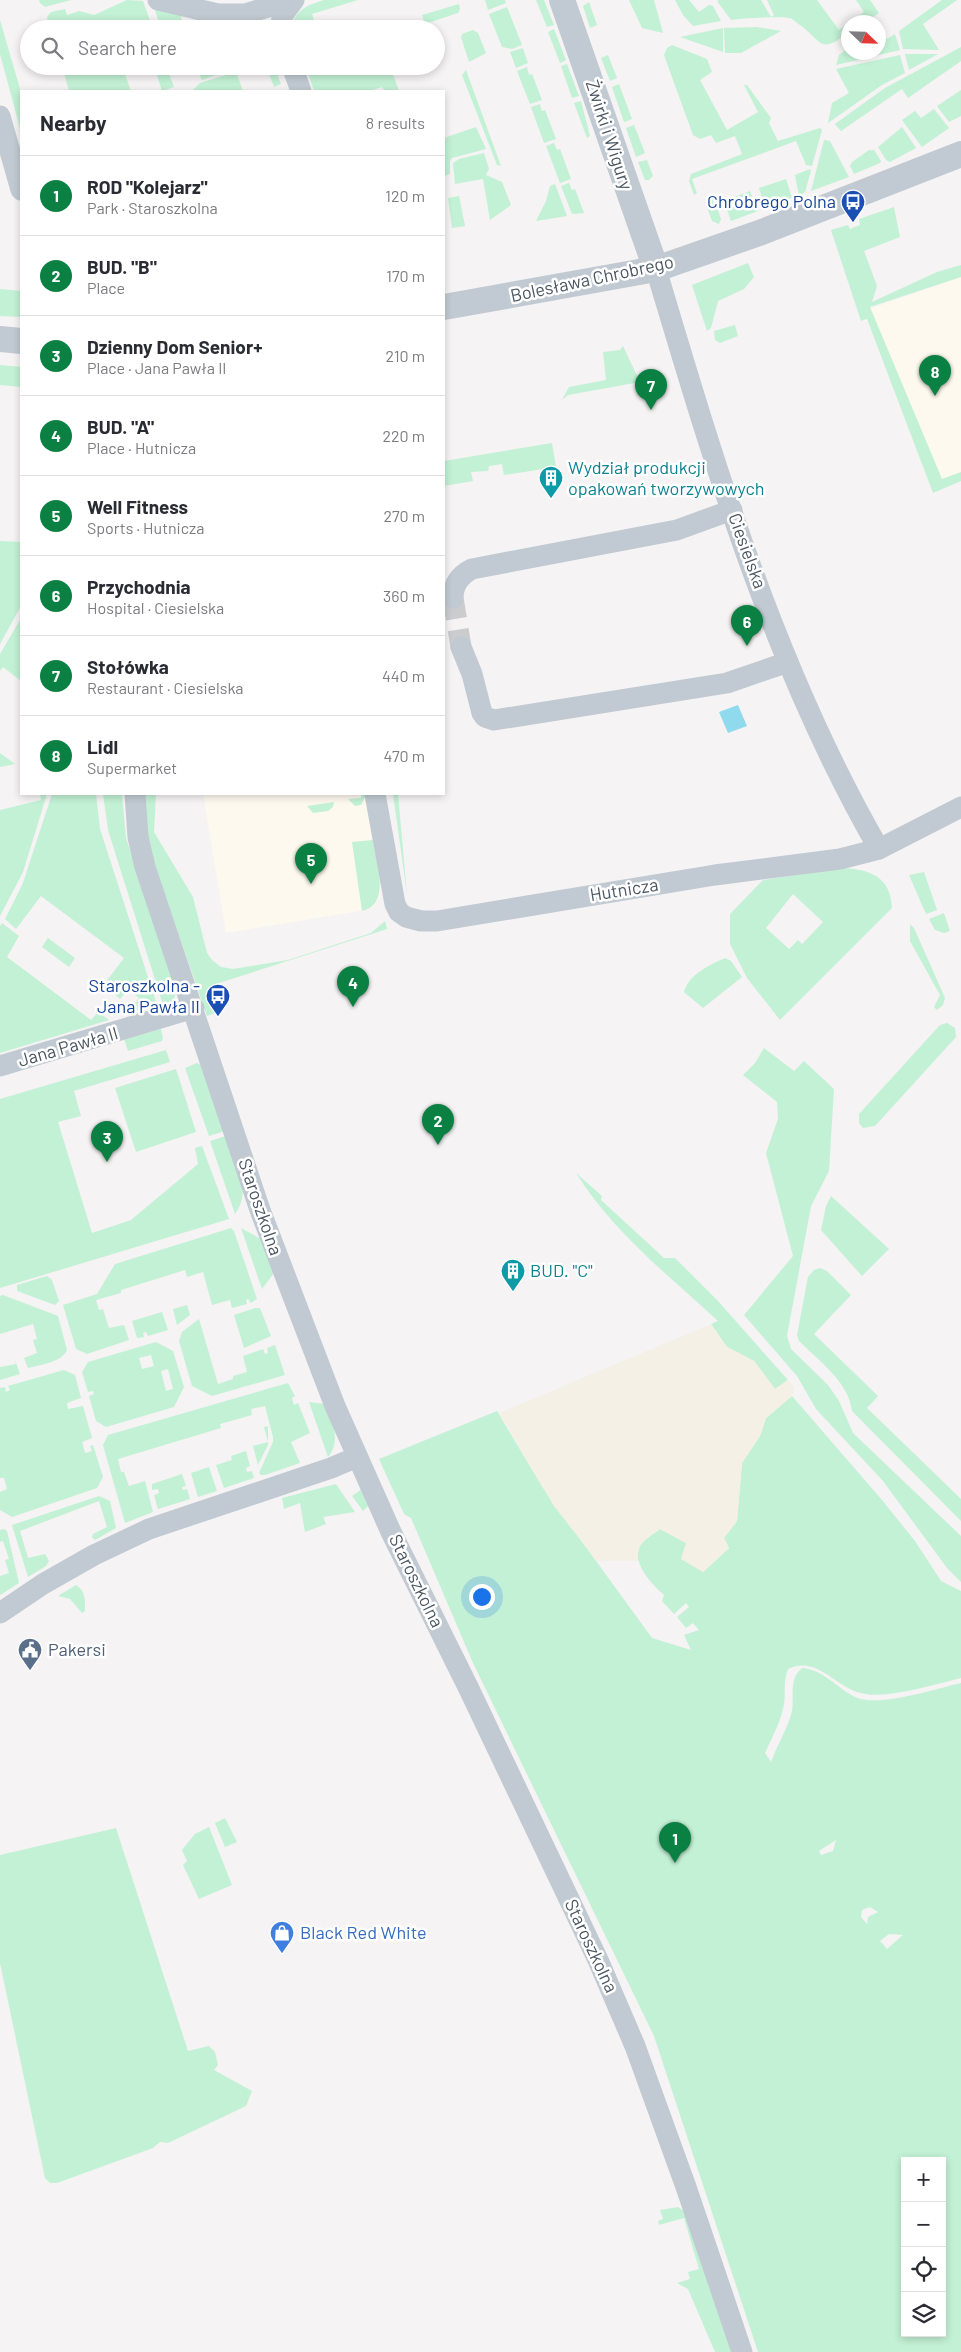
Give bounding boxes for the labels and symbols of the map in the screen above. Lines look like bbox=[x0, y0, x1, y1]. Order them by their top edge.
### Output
north arrow bbox=[841, 15, 886, 60]
street label: Żwirki i Wigury bbox=[582, 77, 638, 193]
bus stop icon: Chrobrego Polna bbox=[840, 189, 866, 223]
place label: Chrobrego Polna bbox=[707, 190, 836, 212]
street label: Bolesława Chrobrego bbox=[508, 250, 675, 306]
pin: 8 bbox=[919, 355, 951, 396]
pin: 7 bbox=[635, 369, 667, 410]
place label: Wydział produkcji opakowań tworzywowych bbox=[568, 456, 764, 499]
building icon: Wydział produkcji opakowań tworzywowych bbox=[538, 465, 564, 499]
street label: Ciesielska bbox=[724, 510, 772, 591]
pin: 6 bbox=[731, 605, 763, 646]
pin: 5 bbox=[295, 843, 327, 884]
street label: Hutnicza bbox=[588, 873, 660, 905]
pin: 4 bbox=[337, 966, 369, 1007]
place label: Staroszkolna - Jana Pawła II bbox=[89, 974, 200, 1017]
bus stop icon: Staroszkolna - Jana Pawła II bbox=[205, 983, 231, 1017]
street label: Jana Pawła II bbox=[15, 1021, 120, 1071]
pin: 2 bbox=[422, 1104, 454, 1145]
pin: 3 bbox=[91, 1121, 123, 1162]
street label: Staroszkolna bbox=[234, 1155, 288, 1258]
building icon: BUD. "C" bbox=[500, 1258, 526, 1292]
place label: BUD. "C" bbox=[530, 1259, 593, 1281]
street label: Staroszkolna bbox=[385, 1530, 449, 1631]
your location bbox=[469, 1584, 495, 1610]
public building icon: Pakersi bbox=[17, 1637, 43, 1671]
place label: Pakersi bbox=[48, 1638, 106, 1660]
pin: 1 bbox=[659, 1822, 691, 1863]
street label: Staroszkolna bbox=[561, 1895, 623, 1996]
shop icon: Black Red White bbox=[269, 1920, 295, 1954]
place label: Black Red White bbox=[300, 1921, 427, 1943]

